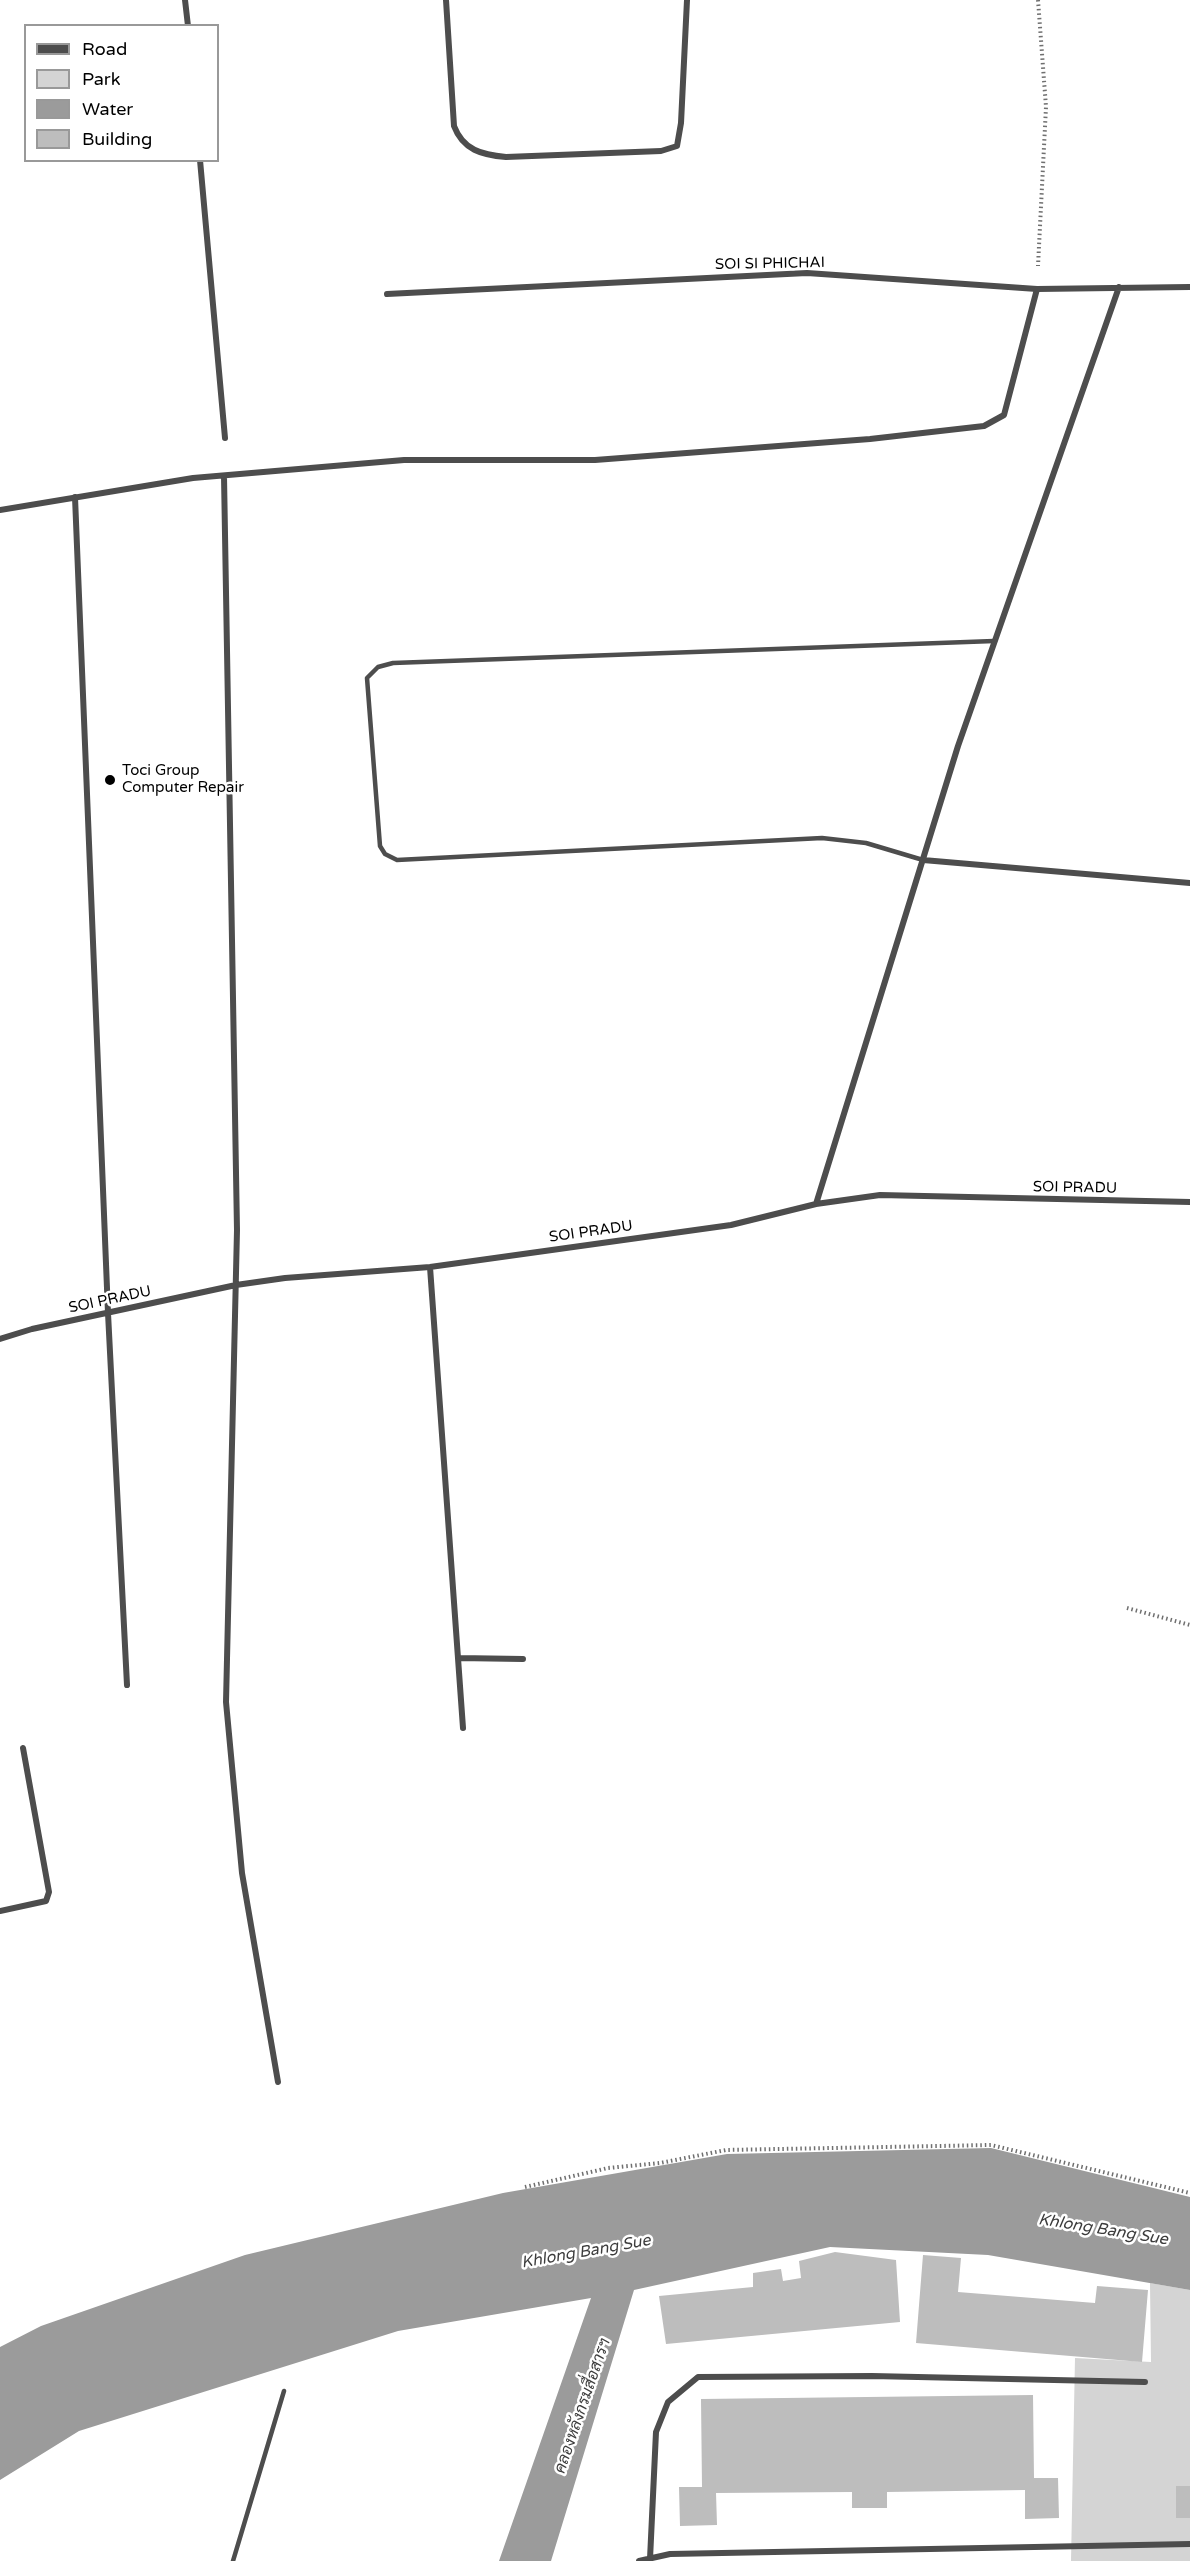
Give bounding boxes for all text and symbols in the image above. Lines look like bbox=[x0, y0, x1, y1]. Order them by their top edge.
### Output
legend bbox=[24, 24, 219, 162]
text: Road bbox=[82, 38, 127, 60]
text: Park bbox=[82, 68, 120, 90]
text: Water bbox=[82, 98, 133, 120]
text: Building bbox=[82, 128, 152, 150]
street label: SOI SI PHICHAI bbox=[715, 254, 825, 274]
place label: Toci Group Computer Repair bbox=[122, 762, 244, 797]
marker: Toci Group Computer Repair bbox=[103, 773, 117, 787]
street label: SOI PRADU bbox=[1033, 1178, 1117, 1198]
street label: SOI PRADU bbox=[548, 1217, 634, 1247]
street label: SOI PRADU bbox=[67, 1282, 153, 1318]
water label: Khlong Bang Sue bbox=[1037, 2210, 1169, 2250]
water label: Khlong Bang Sue bbox=[520, 2231, 652, 2273]
water label: คลองหลังกรมสื่อสารฯ bbox=[551, 2336, 615, 2476]

